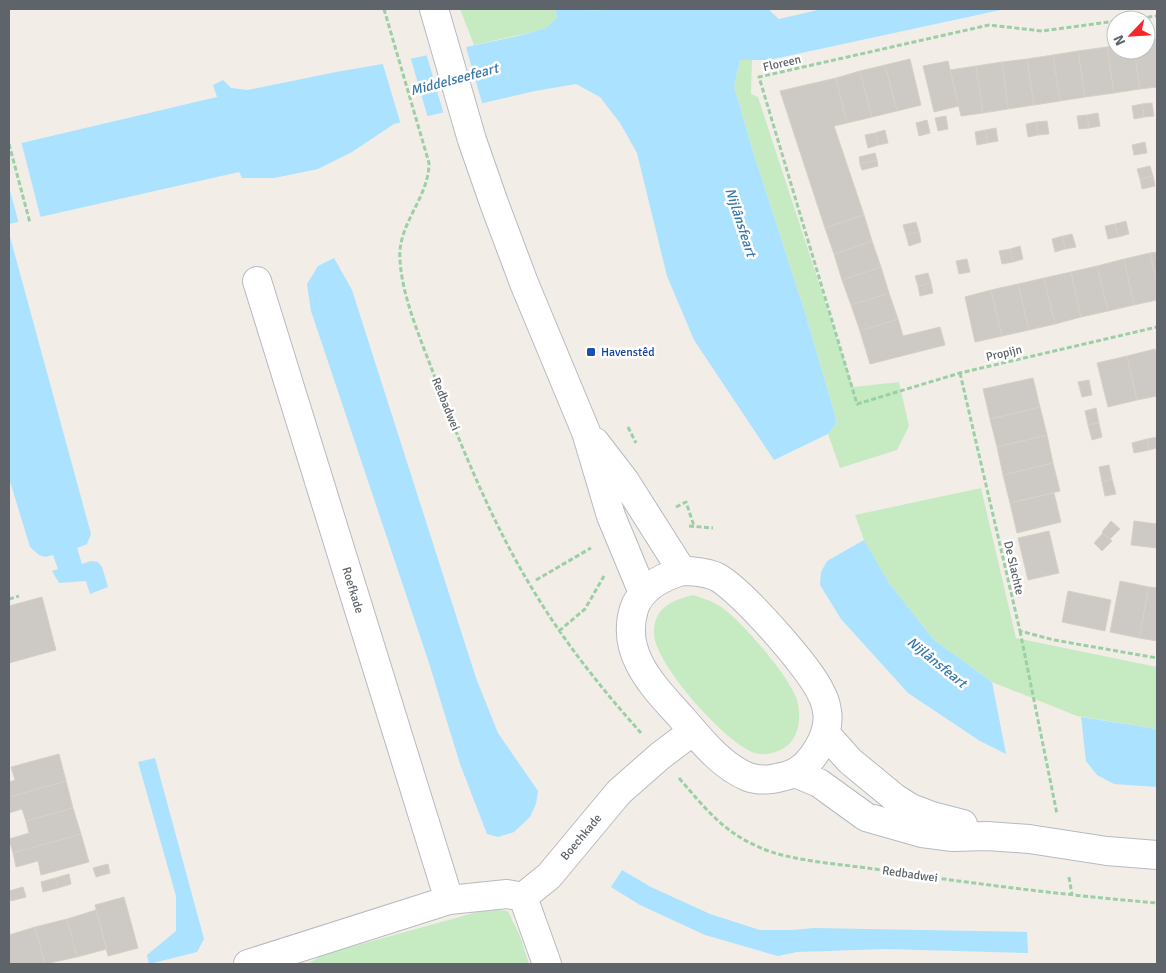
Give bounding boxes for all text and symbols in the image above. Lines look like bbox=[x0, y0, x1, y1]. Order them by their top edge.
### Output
north arrow bbox=[1106, 10, 1156, 60]
text: N bbox=[1110, 32, 1129, 48]
street label: Floreen bbox=[762, 52, 803, 75]
water label: Middelseefeart bbox=[408, 59, 502, 99]
water label: Nijlânsfeart bbox=[721, 186, 760, 261]
street label: Propijn bbox=[985, 342, 1024, 365]
place label: Havenstêd bbox=[601, 345, 655, 360]
marker: Havenstêd bbox=[585, 346, 597, 358]
street label: Redbadwei bbox=[428, 375, 463, 433]
street label: De Slachte bbox=[1000, 540, 1027, 597]
street label: Roefkade bbox=[338, 565, 367, 615]
water label: Nijlânsfeart bbox=[904, 633, 971, 693]
street label: Boechkade bbox=[558, 811, 605, 864]
street label: Redbadwei bbox=[881, 863, 939, 886]

